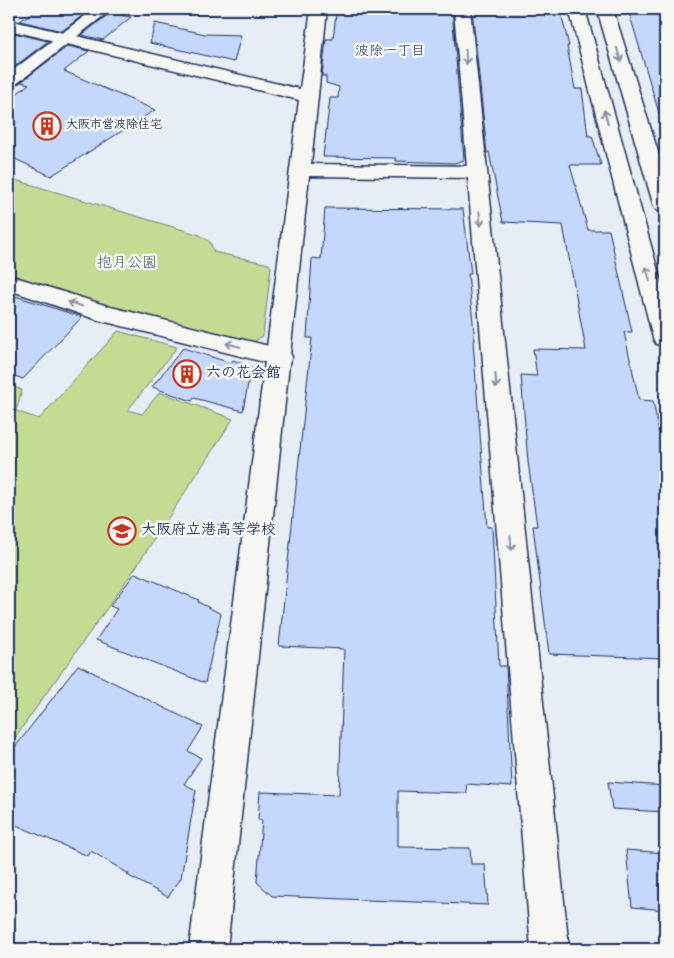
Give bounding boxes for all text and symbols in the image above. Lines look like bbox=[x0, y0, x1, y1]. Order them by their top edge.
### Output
district label: 波除一丁目 bbox=[355, 44, 425, 61]
one-way arrow bbox=[615, 47, 625, 63]
one-way arrow bbox=[461, 49, 471, 65]
one-way arrow bbox=[601, 110, 610, 126]
building icon: 大阪市営波除住宅 bbox=[32, 111, 62, 141]
place label: 大阪市営波除住宅 bbox=[66, 118, 162, 133]
one-way arrow bbox=[475, 211, 485, 227]
park label: 抱月公園 bbox=[97, 255, 157, 273]
one-way arrow bbox=[643, 267, 652, 283]
one-way arrow bbox=[68, 299, 84, 309]
one-way arrow bbox=[225, 340, 241, 350]
building icon: 六の花会館 bbox=[172, 359, 202, 389]
place label: 六の花会館 bbox=[206, 364, 281, 383]
one-way arrow bbox=[491, 373, 500, 389]
school or university icon: 大阪府立港高等学校 bbox=[107, 516, 137, 546]
place label: 大阪府立港高等学校 bbox=[141, 521, 276, 540]
one-way arrow bbox=[506, 534, 516, 550]

